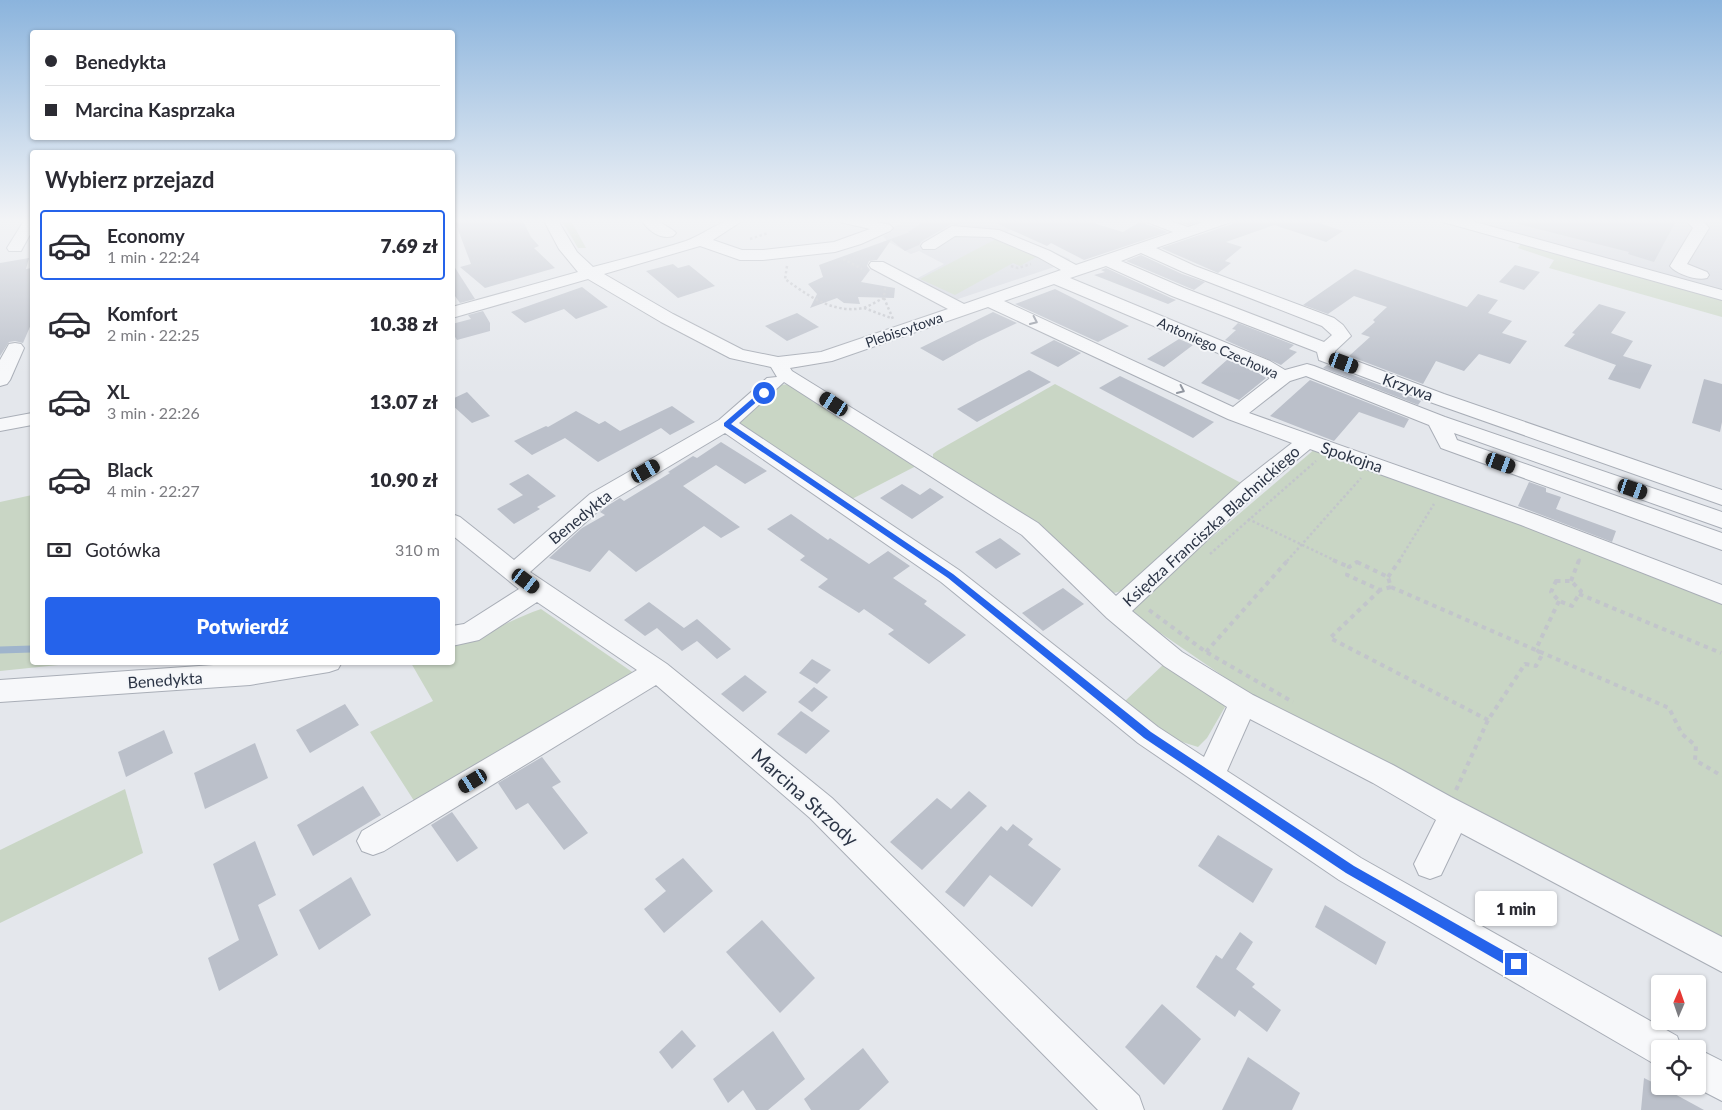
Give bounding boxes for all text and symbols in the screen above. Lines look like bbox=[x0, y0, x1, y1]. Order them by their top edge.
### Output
text: Benedykta bbox=[75, 50, 166, 73]
text: Marcina Kasprzaka bbox=[75, 98, 235, 121]
text: Wybierz przejazd bbox=[45, 166, 214, 193]
icon: car bbox=[47, 223, 92, 268]
text: Economy bbox=[107, 224, 185, 247]
text: 7.69 zł bbox=[381, 234, 438, 257]
text: 1 min · 22:24 bbox=[107, 247, 200, 266]
icon: car bbox=[47, 301, 92, 346]
text: Komfort bbox=[107, 302, 178, 325]
street label: Plebiscytowa bbox=[863, 308, 945, 351]
text: 10.38 zł bbox=[370, 312, 438, 335]
street label: Antoniego Czechowa bbox=[1155, 313, 1281, 382]
one-way arrow bbox=[1029, 315, 1038, 326]
text: 2 min · 22:25 bbox=[107, 325, 200, 344]
car bbox=[1327, 351, 1360, 375]
street label: Krzywa bbox=[1380, 369, 1436, 404]
icon: car bbox=[47, 379, 92, 424]
text: XL bbox=[107, 380, 130, 403]
route start bbox=[753, 382, 775, 404]
one-way arrow bbox=[1176, 384, 1185, 394]
text: 13.07 zł bbox=[370, 390, 438, 413]
car bbox=[817, 390, 850, 418]
text: 3 min · 22:26 bbox=[107, 403, 200, 422]
street label: Spokojna bbox=[1319, 437, 1386, 476]
street label: Księdza Franciszka Blachnickiego bbox=[1118, 441, 1303, 610]
car bbox=[1484, 451, 1517, 475]
icon: car bbox=[47, 457, 92, 502]
car bbox=[629, 457, 662, 485]
text: Black bbox=[107, 458, 153, 481]
text: 10.90 zł bbox=[370, 468, 438, 491]
car bbox=[1616, 477, 1649, 501]
text: 4 min · 22:27 bbox=[107, 481, 200, 500]
street label: Benedykta bbox=[545, 486, 615, 548]
icon: cash bbox=[45, 536, 73, 564]
text: Gotówka bbox=[85, 538, 161, 561]
text: 310 m bbox=[395, 540, 440, 559]
car bbox=[509, 566, 542, 596]
button: Potwierdź bbox=[45, 597, 440, 655]
street label: Benedykta bbox=[127, 667, 203, 692]
street label: Marcina Strzody bbox=[747, 743, 863, 851]
car bbox=[456, 767, 489, 795]
callout: 1 min bbox=[1475, 892, 1557, 926]
text: 1 min bbox=[1496, 899, 1536, 918]
route end bbox=[1505, 953, 1527, 975]
north arrow bbox=[1651, 975, 1706, 1030]
map controls bbox=[1651, 975, 1706, 1095]
button: locate bbox=[1651, 1040, 1706, 1095]

